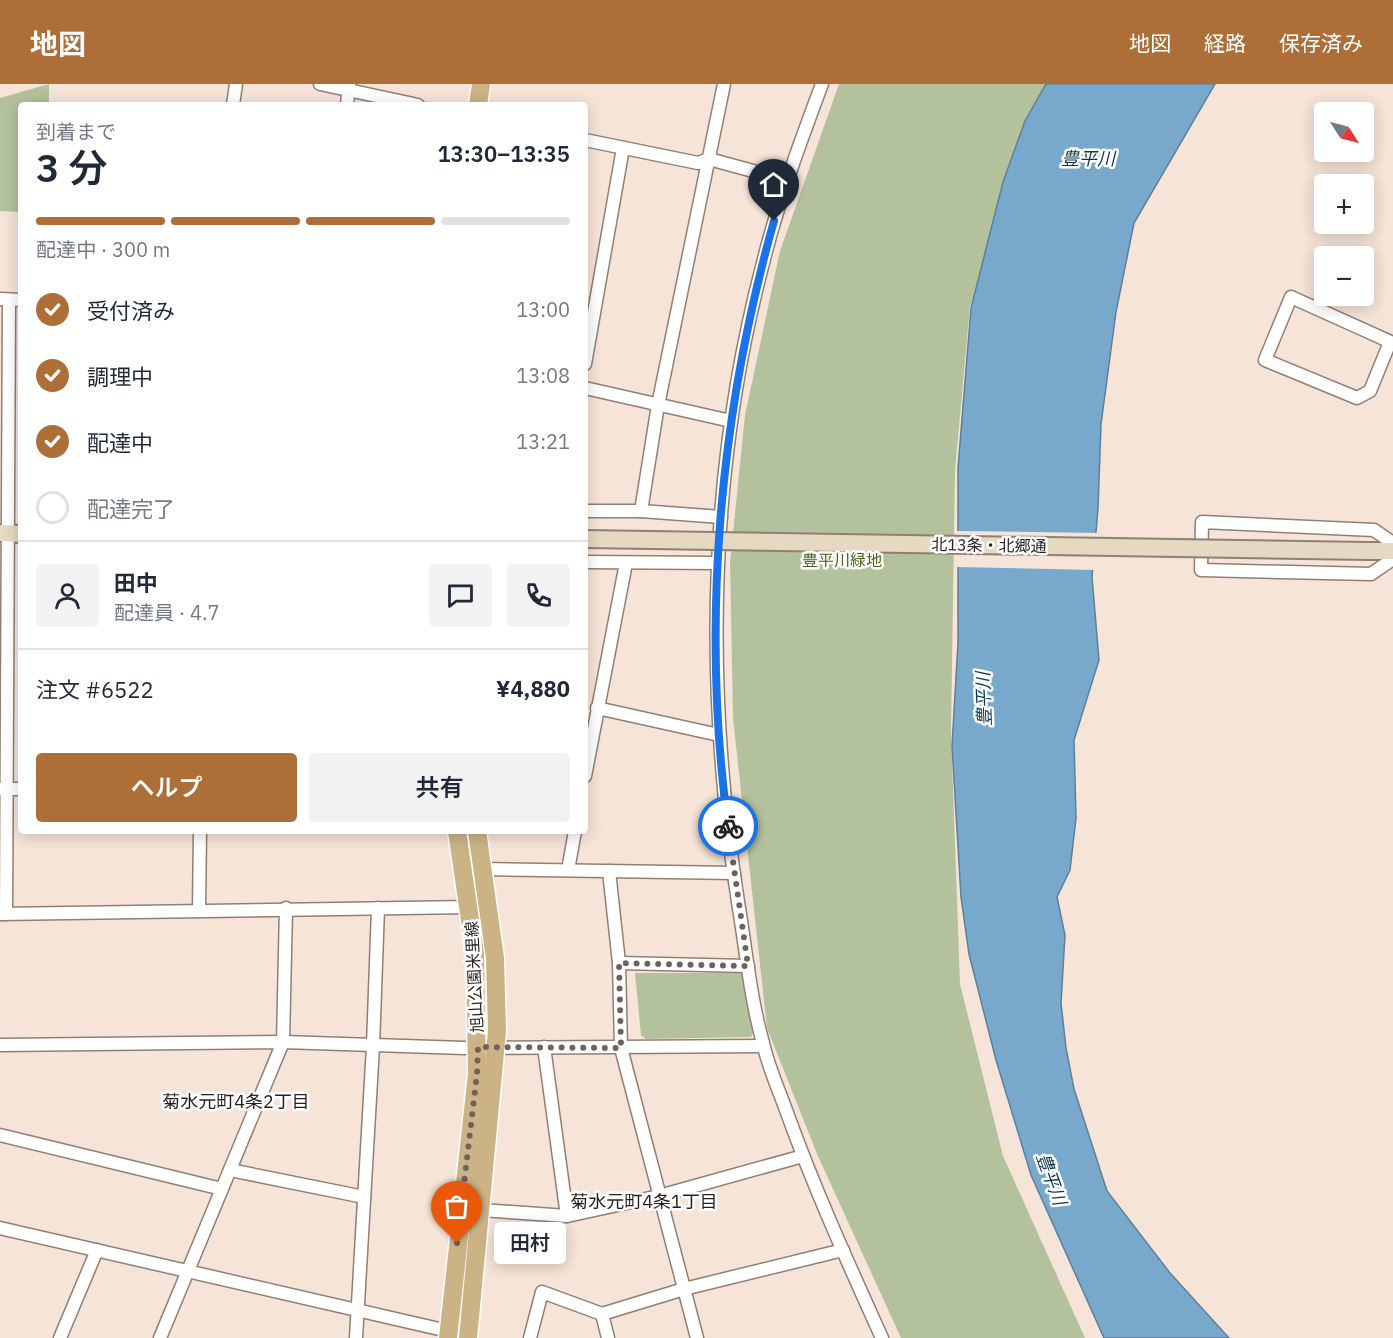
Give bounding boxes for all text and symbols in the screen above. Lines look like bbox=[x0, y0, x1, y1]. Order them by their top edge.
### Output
text: 地図 bbox=[30, 25, 86, 62]
text: 地図 bbox=[1129, 29, 1171, 57]
text: 経路 bbox=[1204, 29, 1246, 57]
text: 保存済み bbox=[1279, 29, 1363, 57]
north arrow bbox=[1314, 102, 1374, 162]
map controls bbox=[1314, 102, 1374, 306]
text: 到着まで bbox=[36, 118, 116, 145]
text: 13:30–13:35 bbox=[437, 139, 570, 168]
text: 3 分 bbox=[36, 142, 108, 193]
water label: 豊平川 bbox=[1061, 147, 1117, 170]
pin bbox=[748, 159, 799, 221]
icon: home bbox=[757, 168, 790, 201]
button: + bbox=[1314, 174, 1374, 234]
text: 配達中 · 300 m bbox=[36, 236, 170, 263]
button: − bbox=[1314, 246, 1374, 306]
icon: check bbox=[36, 293, 69, 326]
text: 受付済み bbox=[87, 296, 175, 325]
text: 13:00 bbox=[516, 296, 570, 323]
icon: check bbox=[36, 359, 69, 392]
text: 調理中 bbox=[87, 362, 153, 391]
text: 13:08 bbox=[516, 362, 570, 389]
icon: check bbox=[36, 425, 69, 458]
text: 配達中 bbox=[87, 428, 153, 457]
text: 13:21 bbox=[516, 428, 570, 455]
text: 配達完了 bbox=[87, 494, 175, 523]
street label: 北13条・北郷通 bbox=[931, 534, 1047, 556]
park label: 豊平川緑地 bbox=[802, 550, 882, 570]
button: person bbox=[36, 564, 99, 627]
button: chat bbox=[429, 564, 492, 627]
button: phone bbox=[507, 564, 570, 627]
text: 田中 bbox=[114, 568, 158, 597]
text: 配達員 · 4.7 bbox=[114, 599, 219, 626]
water label: 豊平川 bbox=[971, 670, 996, 726]
text: ¥4,880 bbox=[496, 674, 570, 703]
text: 注文 #6522 bbox=[36, 675, 154, 704]
button: ヘルプ bbox=[36, 753, 297, 822]
button: 共有 bbox=[309, 753, 570, 822]
courier bbox=[698, 796, 758, 856]
icon: bike bbox=[712, 810, 745, 843]
street label: 旭山公園米里線 bbox=[461, 921, 487, 1033]
district label: 菊水元町4条2丁目 bbox=[162, 1090, 310, 1113]
water label: 豊平川 bbox=[1031, 1150, 1072, 1210]
pin bbox=[431, 1181, 482, 1243]
icon: bag bbox=[440, 1190, 473, 1223]
district label: 菊水元町4条1丁目 bbox=[570, 1190, 718, 1213]
callout: 田村 bbox=[493, 1222, 565, 1264]
text: 田村 bbox=[510, 1229, 550, 1256]

